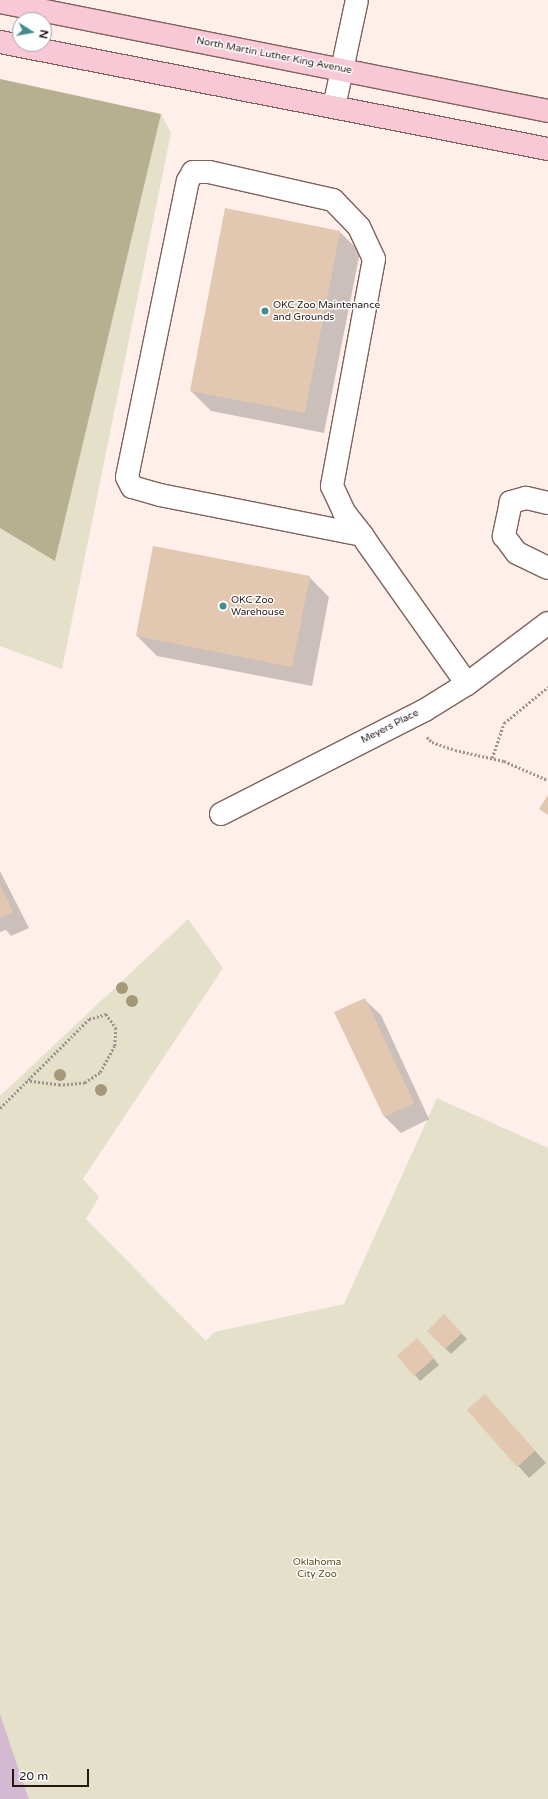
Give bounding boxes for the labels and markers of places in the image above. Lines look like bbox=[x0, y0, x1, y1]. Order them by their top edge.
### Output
place label: OKC Zoo Maintenance and Grounds bbox=[273, 299, 380, 322]
marker: OKC Zoo Maintenance and Grounds bbox=[260, 306, 270, 316]
place label: OKC Zoo Warehouse bbox=[231, 594, 284, 618]
marker: OKC Zoo Warehouse bbox=[218, 601, 228, 611]

